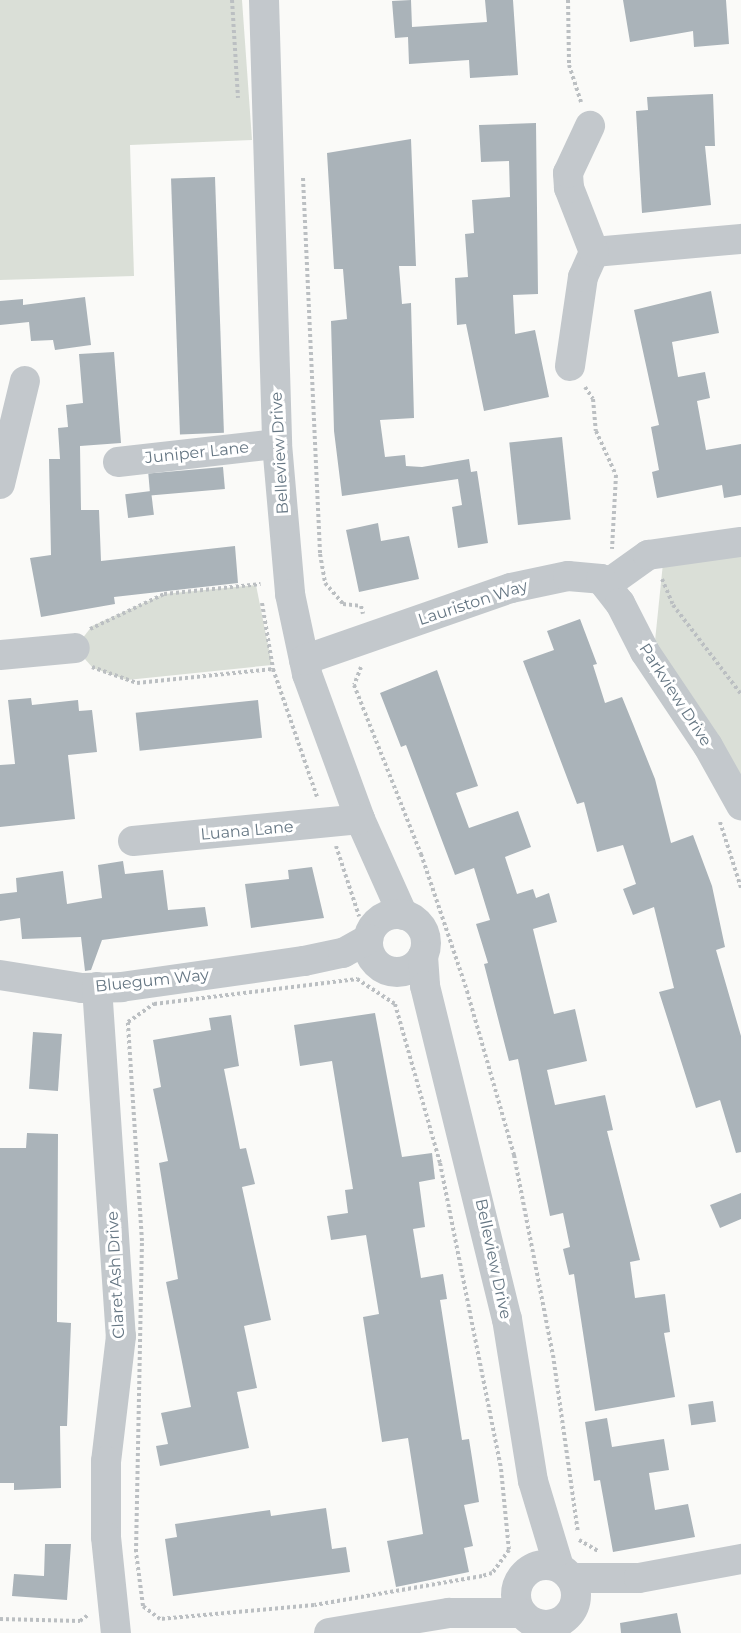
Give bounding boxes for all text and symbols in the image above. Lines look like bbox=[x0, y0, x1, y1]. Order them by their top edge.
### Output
street label: Belleview Drive bbox=[267, 391, 293, 515]
street label: Juniper Lane bbox=[144, 438, 250, 468]
street label: Lauriston Way bbox=[416, 576, 530, 630]
street label: Parkview Drive bbox=[635, 640, 715, 750]
street label: Luana Lane bbox=[200, 817, 294, 845]
street label: Bluegum Way bbox=[94, 965, 210, 997]
street label: Belleview Drive bbox=[471, 1197, 515, 1321]
street label: Claret Ash Drive bbox=[103, 1211, 129, 1339]

